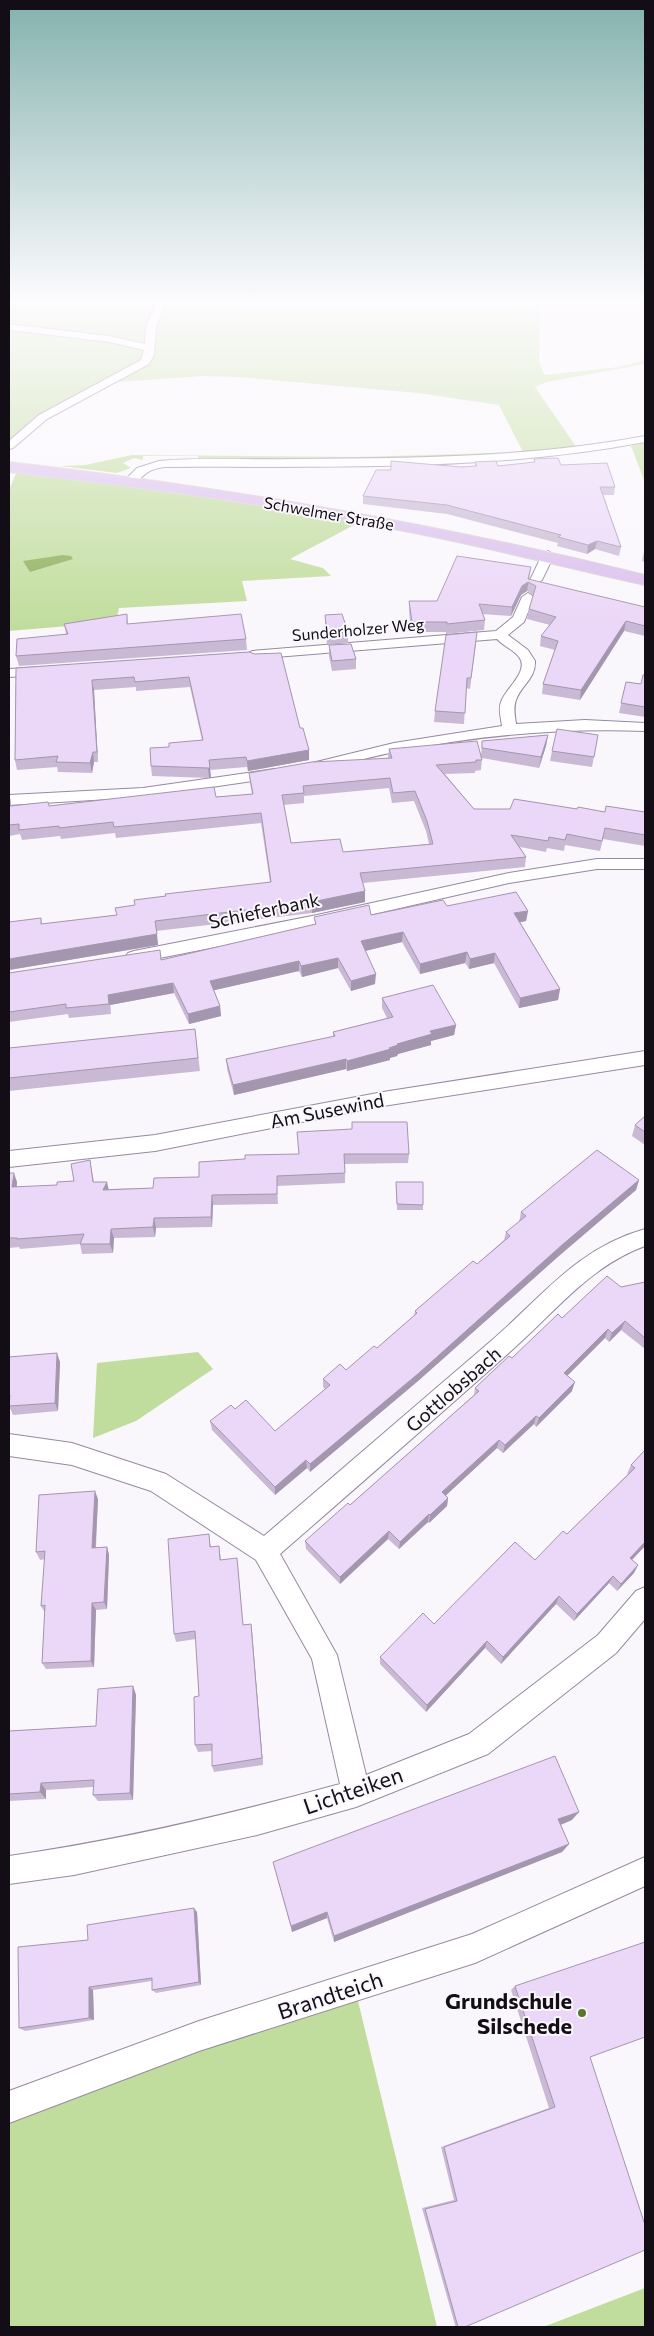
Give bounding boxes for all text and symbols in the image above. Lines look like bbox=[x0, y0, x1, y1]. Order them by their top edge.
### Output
street label: Schwelmer Straße bbox=[263, 492, 395, 534]
street label: Sunderholzer Weg bbox=[291, 614, 425, 644]
street label: Schieferbank bbox=[206, 887, 322, 933]
street label: Am Susewind bbox=[268, 1088, 386, 1132]
street label: Gottlobsbach bbox=[401, 1342, 505, 1436]
street label: Lichteiken bbox=[300, 1760, 406, 1820]
street label: Brandteich bbox=[274, 1965, 386, 2025]
place label: Grundschule Silschede bbox=[445, 1987, 572, 2039]
marker: Grundschule Silschede bbox=[576, 2007, 588, 2019]

